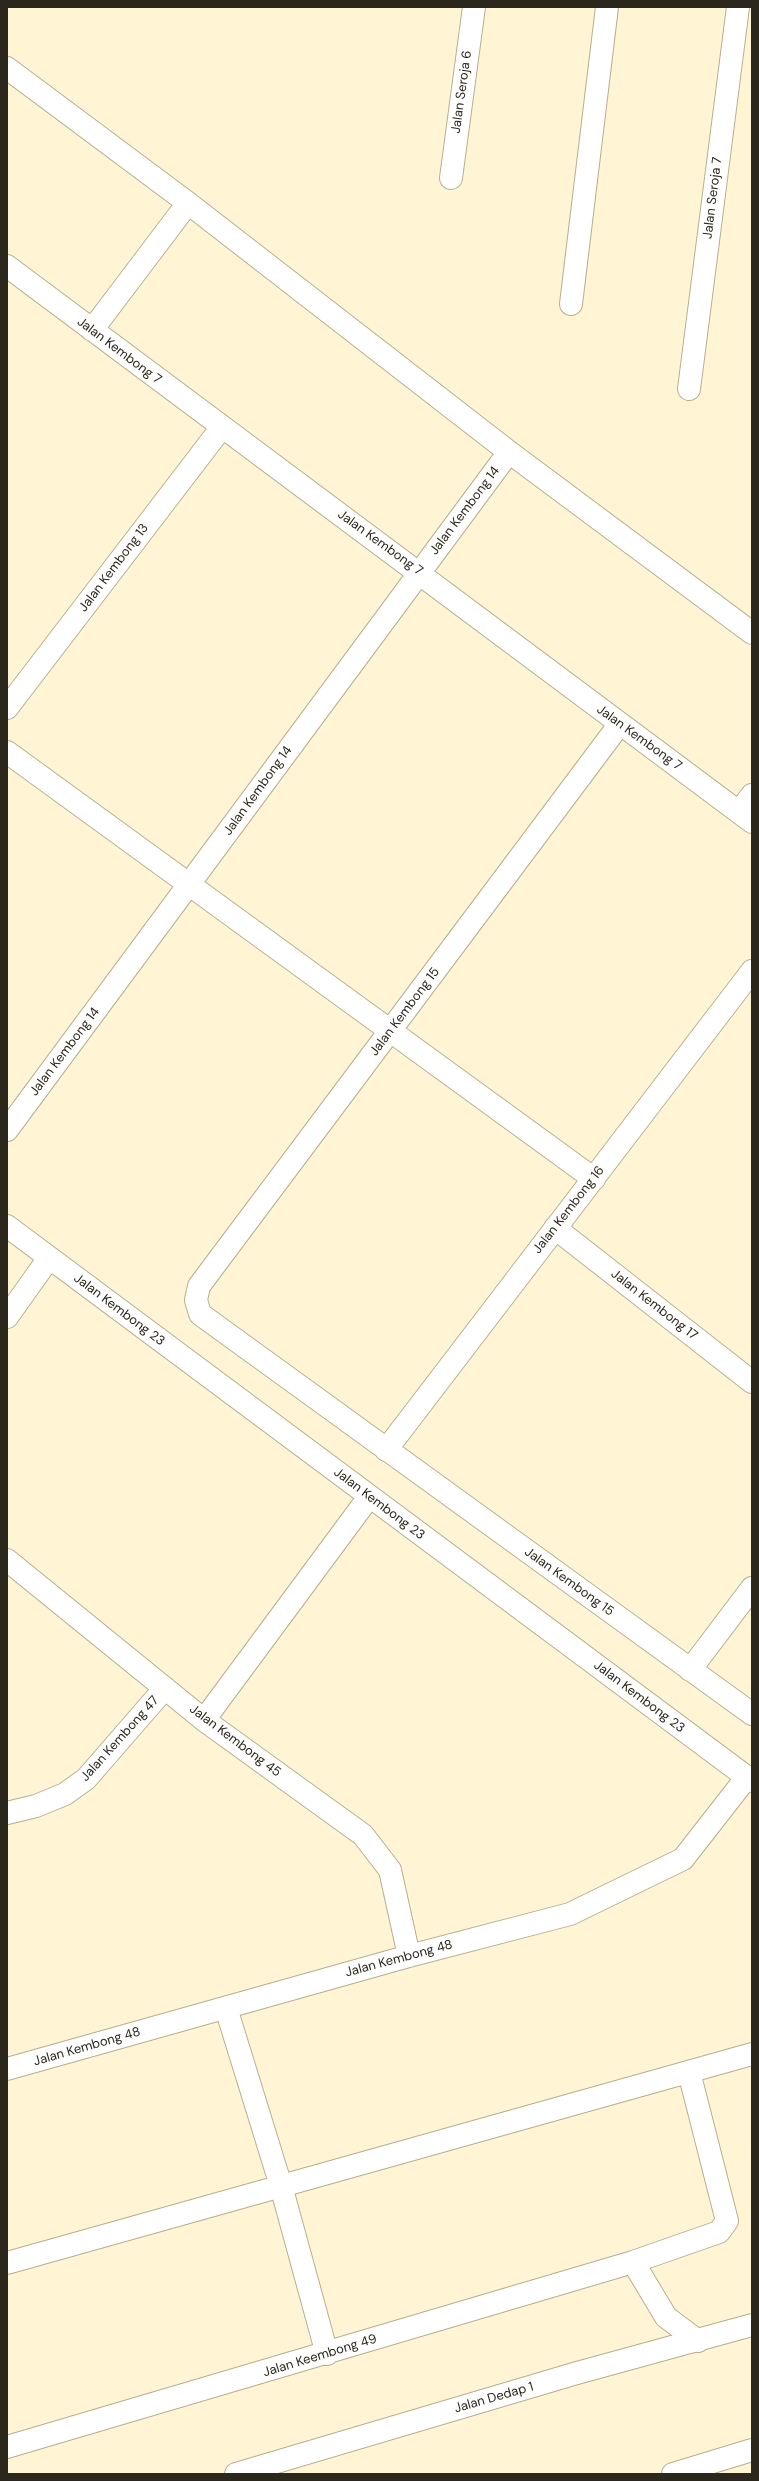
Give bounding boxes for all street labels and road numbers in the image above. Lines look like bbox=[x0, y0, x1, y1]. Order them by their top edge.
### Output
street label: Jalan Seroja 6 bbox=[448, 50, 476, 134]
street label: Jalan Seroja 7 bbox=[700, 156, 726, 240]
street label: Jalan Kembong 7 bbox=[74, 314, 164, 388]
street label: Jalan Kembong 14 bbox=[427, 464, 503, 558]
street label: Jalan Kembong 7 bbox=[334, 507, 426, 579]
street label: Jalan Kembong 13 bbox=[76, 521, 152, 615]
street label: Jalan Kembong 7 bbox=[593, 702, 685, 774]
street label: Jalan Kembong 14 bbox=[220, 743, 296, 839]
street label: Jalan Kembong 15 bbox=[367, 965, 443, 1059]
street label: Jalan Kembong 14 bbox=[27, 1005, 103, 1099]
street label: Jalan Kembong 16 bbox=[530, 1163, 608, 1257]
street label: Jalan Kembong 17 bbox=[608, 1266, 700, 1344]
street label: Jalan Kembong 23 bbox=[70, 1271, 168, 1349]
street label: Jalan Kembong 23 bbox=[330, 1465, 428, 1543]
street label: Jalan Kembong 15 bbox=[521, 1544, 617, 1620]
street label: Jalan Kembong 23 bbox=[590, 1658, 688, 1736]
street label: Jalan Kembong 47 bbox=[78, 1693, 162, 1785]
street label: Jalan Kembong 45 bbox=[186, 1702, 284, 1780]
street label: Jalan Kembong 48 bbox=[344, 1937, 454, 1981]
street label: Jalan Kembong 48 bbox=[32, 2024, 142, 2070]
street label: Jalan Keembong 49 bbox=[261, 2331, 379, 2381]
street label: Jalan Dedap 1 bbox=[453, 2379, 535, 2417]

